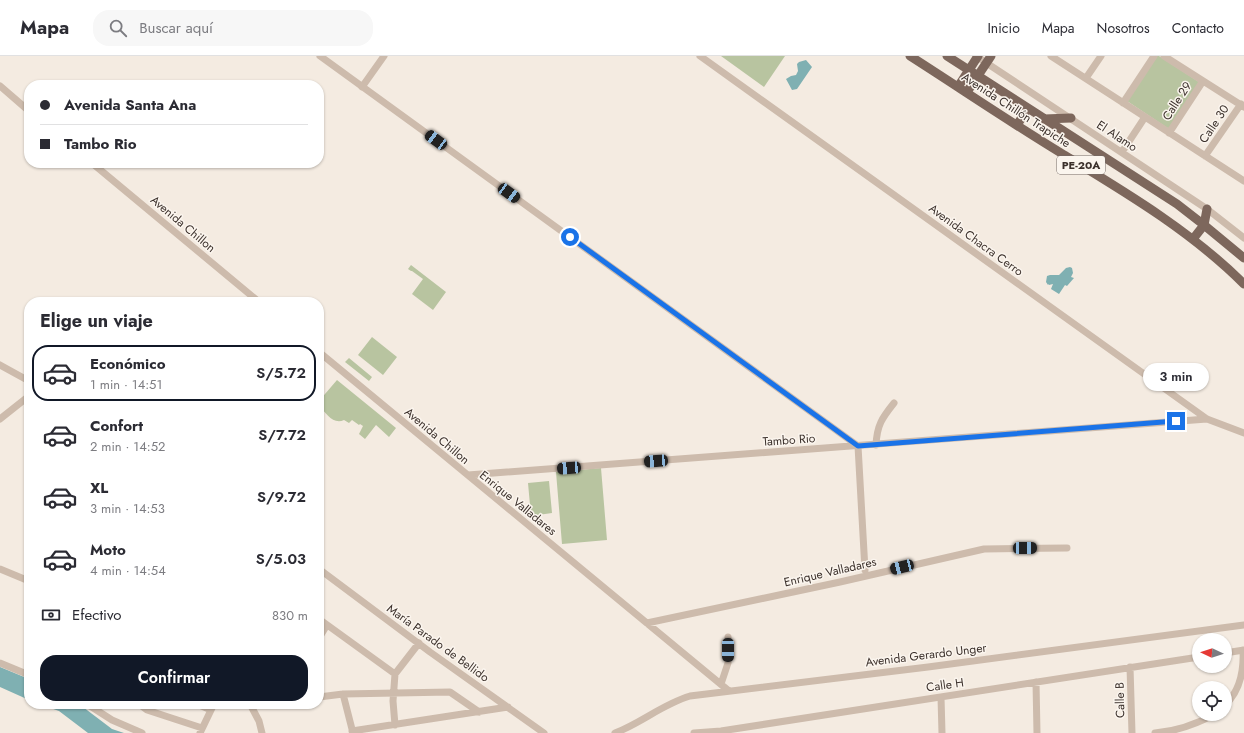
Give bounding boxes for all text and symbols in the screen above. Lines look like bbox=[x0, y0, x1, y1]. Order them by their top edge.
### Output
search box bbox=[93, 10, 373, 46]
text: Mapa bbox=[20, 14, 69, 41]
icon: search bbox=[107, 17, 129, 39]
text: Buscar aquí bbox=[139, 17, 213, 39]
text: Inicio bbox=[987, 18, 1020, 38]
text: Mapa bbox=[1042, 18, 1075, 38]
text: Nosotros bbox=[1097, 18, 1150, 38]
text: Contacto bbox=[1172, 18, 1224, 38]
street label: Avenida Chillón Trapiche bbox=[958, 68, 1074, 152]
street label: Calle 29 bbox=[1158, 78, 1196, 124]
text: Avenida Santa Ana bbox=[64, 94, 196, 116]
street label: Calle 30 bbox=[1195, 101, 1233, 147]
street label: El Alamo bbox=[1093, 116, 1141, 156]
car bbox=[423, 128, 449, 152]
text: Tambo Rio bbox=[64, 133, 137, 155]
road number: PE-20A bbox=[1057, 156, 1105, 174]
car bbox=[496, 181, 522, 205]
street label: Avenida Chillon bbox=[146, 191, 220, 257]
street label: Avenida Chacra Cerro bbox=[925, 200, 1027, 281]
route start bbox=[561, 228, 579, 246]
text: Elige un viaje bbox=[40, 308, 153, 334]
text: Económico bbox=[90, 353, 165, 375]
icon: car bbox=[42, 355, 78, 391]
text: S/5.72 bbox=[256, 362, 306, 384]
callout: 3 min bbox=[1143, 363, 1209, 391]
text: 3 min bbox=[1160, 367, 1192, 386]
text: 1 min · 14:51 bbox=[90, 375, 162, 394]
street label: Avenida Chillon bbox=[400, 403, 474, 469]
route end bbox=[1167, 412, 1185, 430]
text: Confort bbox=[90, 415, 143, 437]
icon: car bbox=[42, 417, 78, 453]
text: S/7.72 bbox=[258, 424, 306, 446]
street label: Tambo Rio bbox=[762, 429, 816, 451]
text: 2 min · 14:52 bbox=[90, 437, 165, 456]
car bbox=[644, 454, 668, 468]
car bbox=[557, 461, 581, 475]
street label: Enrique Valladares bbox=[476, 466, 560, 540]
text: XL bbox=[90, 477, 108, 499]
icon: car bbox=[42, 479, 78, 515]
text: S/9.72 bbox=[257, 486, 306, 508]
text: 3 min · 14:53 bbox=[90, 499, 165, 518]
text: Moto bbox=[90, 539, 126, 561]
icon: car bbox=[42, 541, 78, 577]
car bbox=[1013, 542, 1037, 554]
text: S/5.03 bbox=[256, 548, 306, 570]
street label: Enrique Valladares bbox=[782, 553, 878, 591]
car bbox=[889, 558, 915, 576]
text: 4 min · 14:54 bbox=[90, 561, 166, 580]
street label: María Parado de Bellido bbox=[383, 600, 493, 687]
icon: cash bbox=[40, 604, 62, 626]
text: Efectivo bbox=[72, 604, 122, 626]
text: 830 m bbox=[272, 606, 308, 625]
north arrow bbox=[1192, 633, 1232, 673]
map controls bbox=[1192, 633, 1232, 721]
car bbox=[722, 638, 734, 662]
street label: Avenida Gerardo Unger bbox=[865, 639, 988, 671]
button: Confirmar bbox=[40, 655, 308, 701]
street label: Calle H bbox=[925, 673, 965, 697]
button: locate bbox=[1192, 681, 1232, 721]
street label: Calle B bbox=[1111, 682, 1129, 718]

